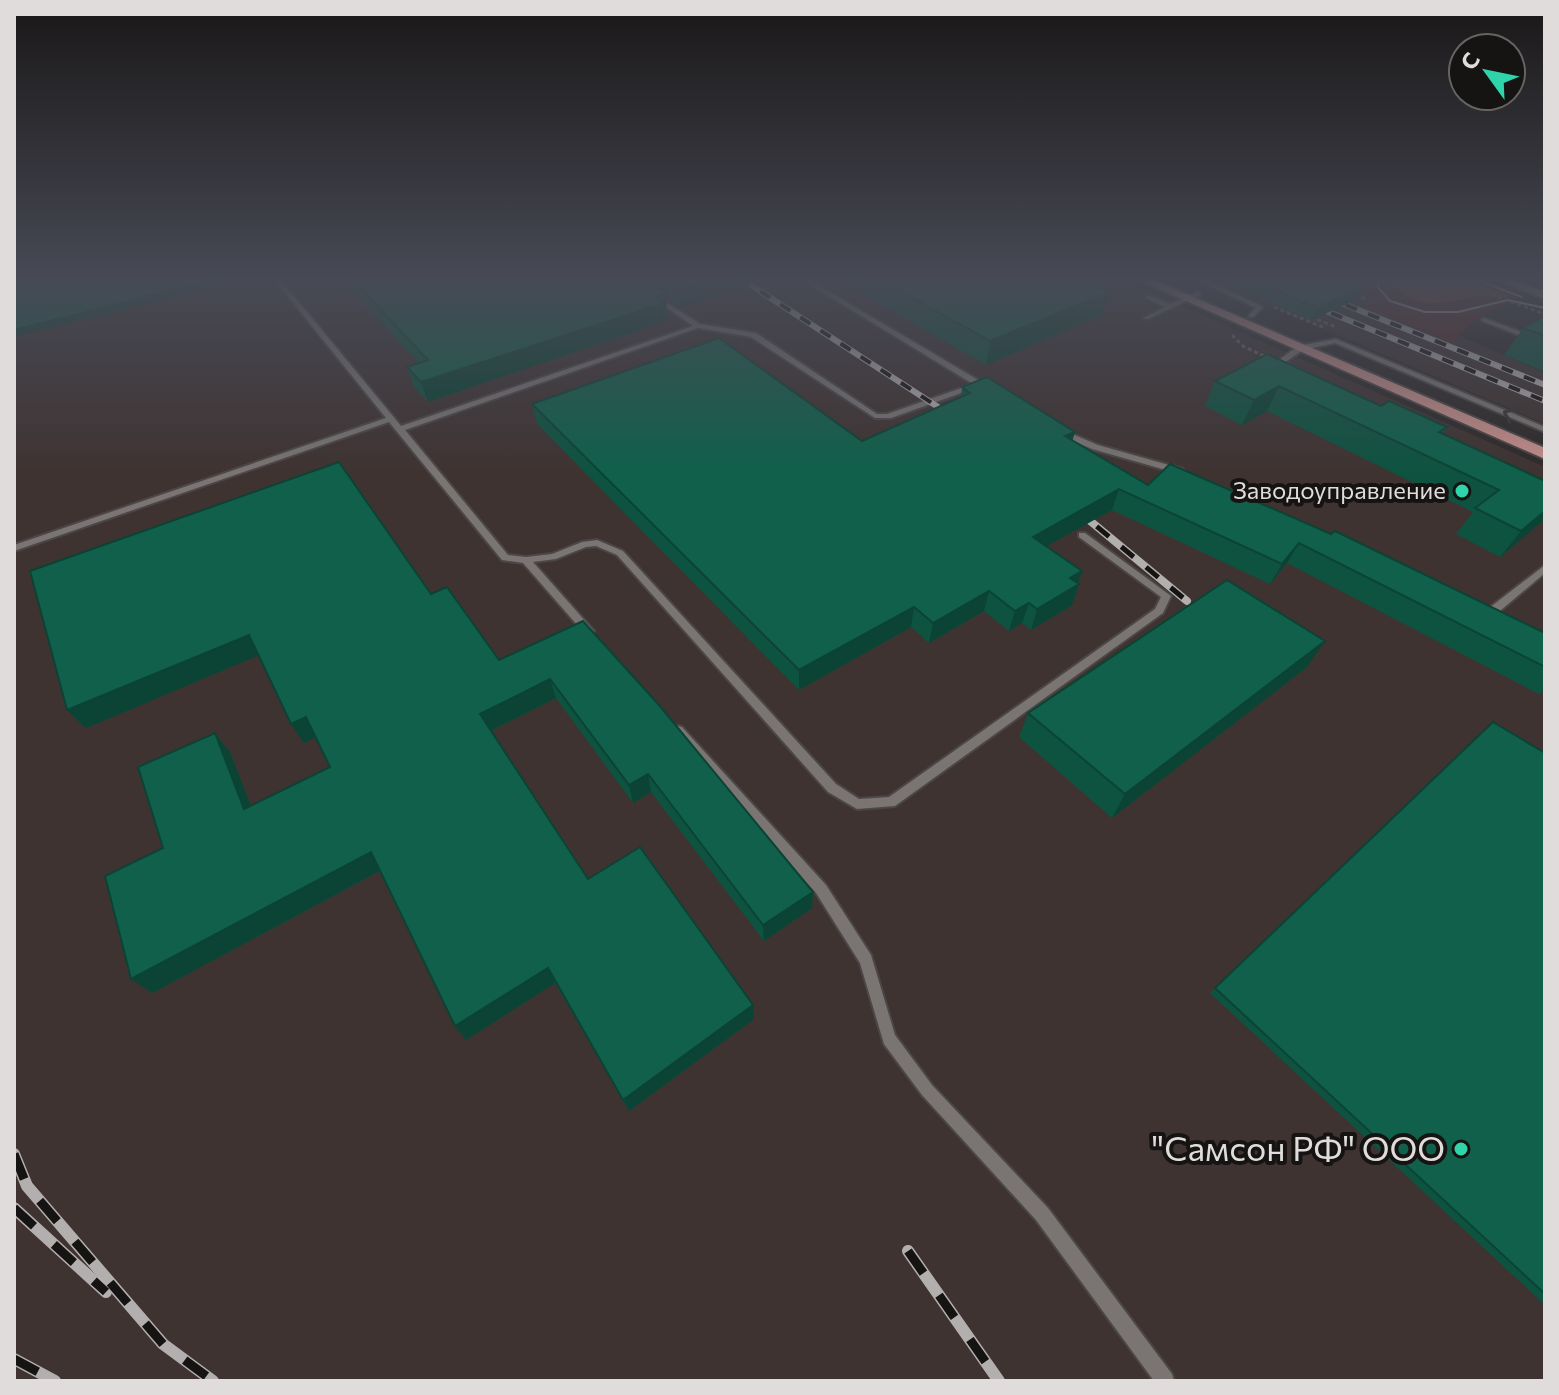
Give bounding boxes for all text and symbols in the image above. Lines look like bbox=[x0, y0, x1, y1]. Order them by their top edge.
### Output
north arrow bbox=[1447, 32, 1527, 112]
text: С bbox=[1454, 47, 1485, 74]
one-way arrow bbox=[1503, 408, 1517, 424]
place label: Заводоуправление bbox=[1233, 475, 1446, 504]
marker: Заводоуправление bbox=[1453, 482, 1471, 500]
place label: "Самсон РФ" ООО bbox=[1152, 1126, 1445, 1168]
marker: "Самсон РФ" ООО bbox=[1452, 1140, 1470, 1158]

